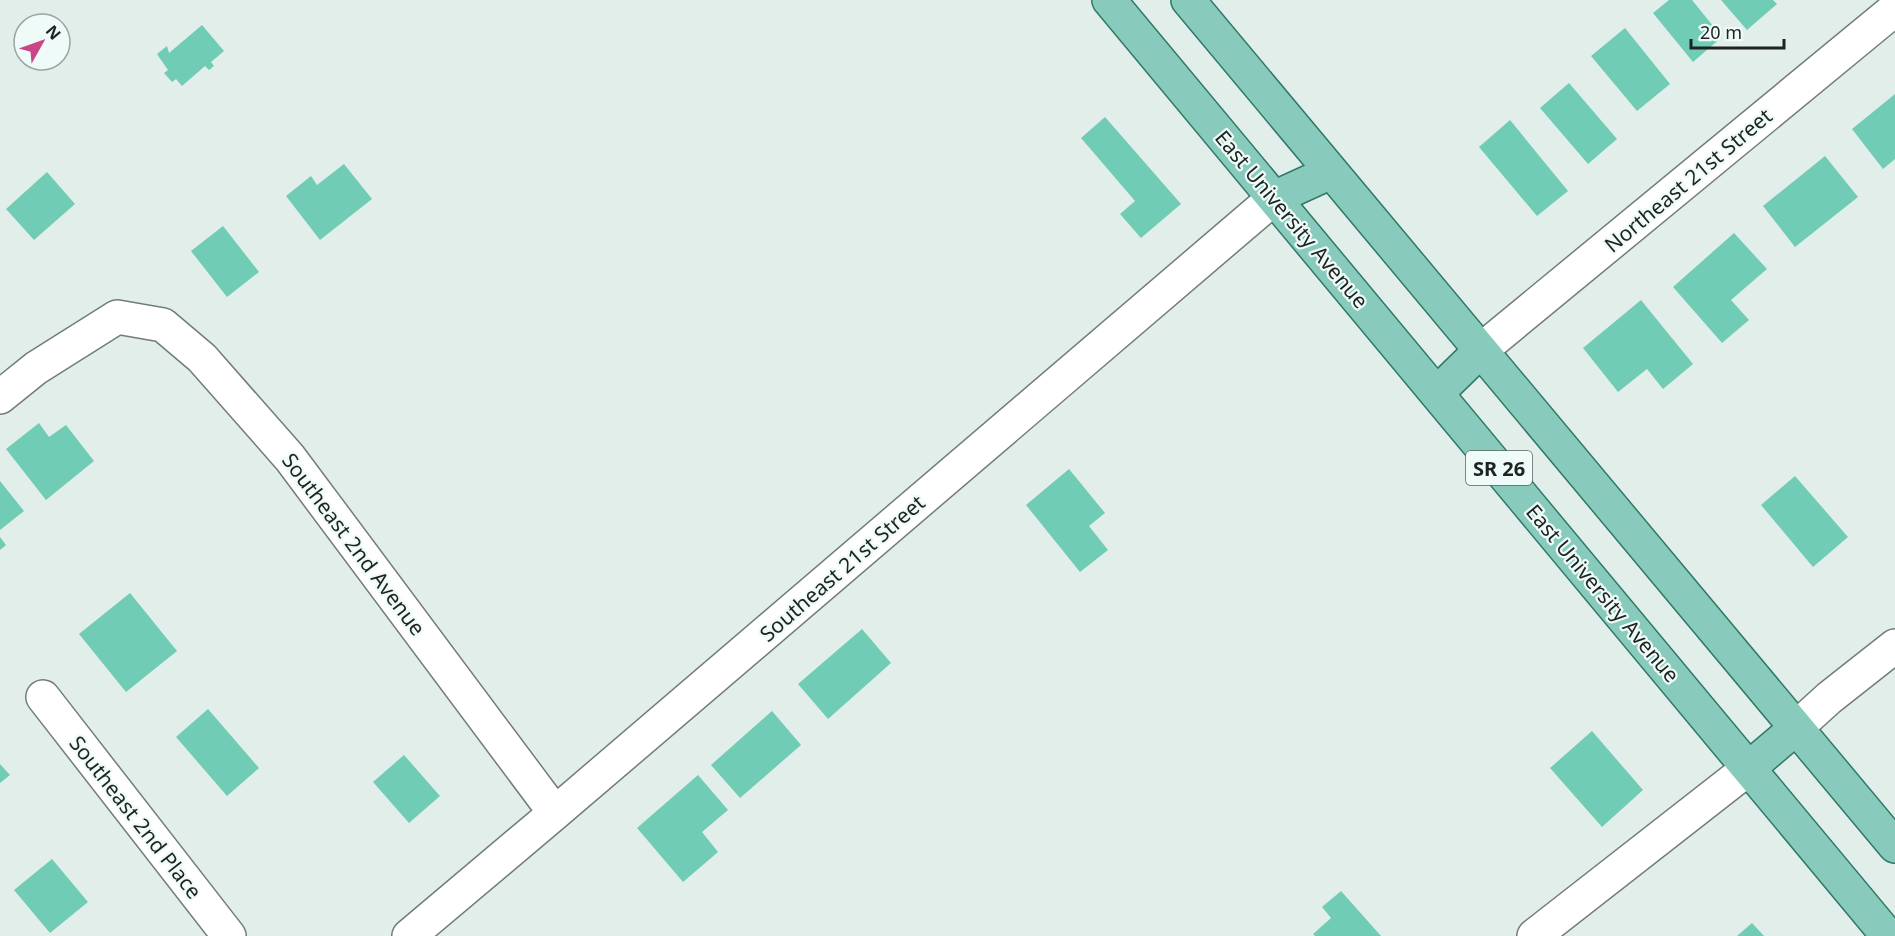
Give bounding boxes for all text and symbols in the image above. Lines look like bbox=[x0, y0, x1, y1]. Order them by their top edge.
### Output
north arrow bbox=[12, 12, 72, 72]
scale bar bbox=[1691, 12, 1784, 50]
text: N bbox=[41, 20, 66, 44]
text: 20 m bbox=[1700, 20, 1742, 44]
street label: Northeast 21st Street bbox=[1598, 101, 1778, 258]
street label: East University Avenue bbox=[1209, 124, 1375, 314]
street label: Southeast 2nd Avenue bbox=[276, 447, 432, 641]
road number: SR 26 bbox=[1466, 451, 1532, 485]
street label: Southeast 21st Street bbox=[753, 488, 931, 648]
street label: East University Avenue bbox=[1520, 498, 1686, 688]
street label: Southeast 2nd Place bbox=[63, 730, 209, 904]

